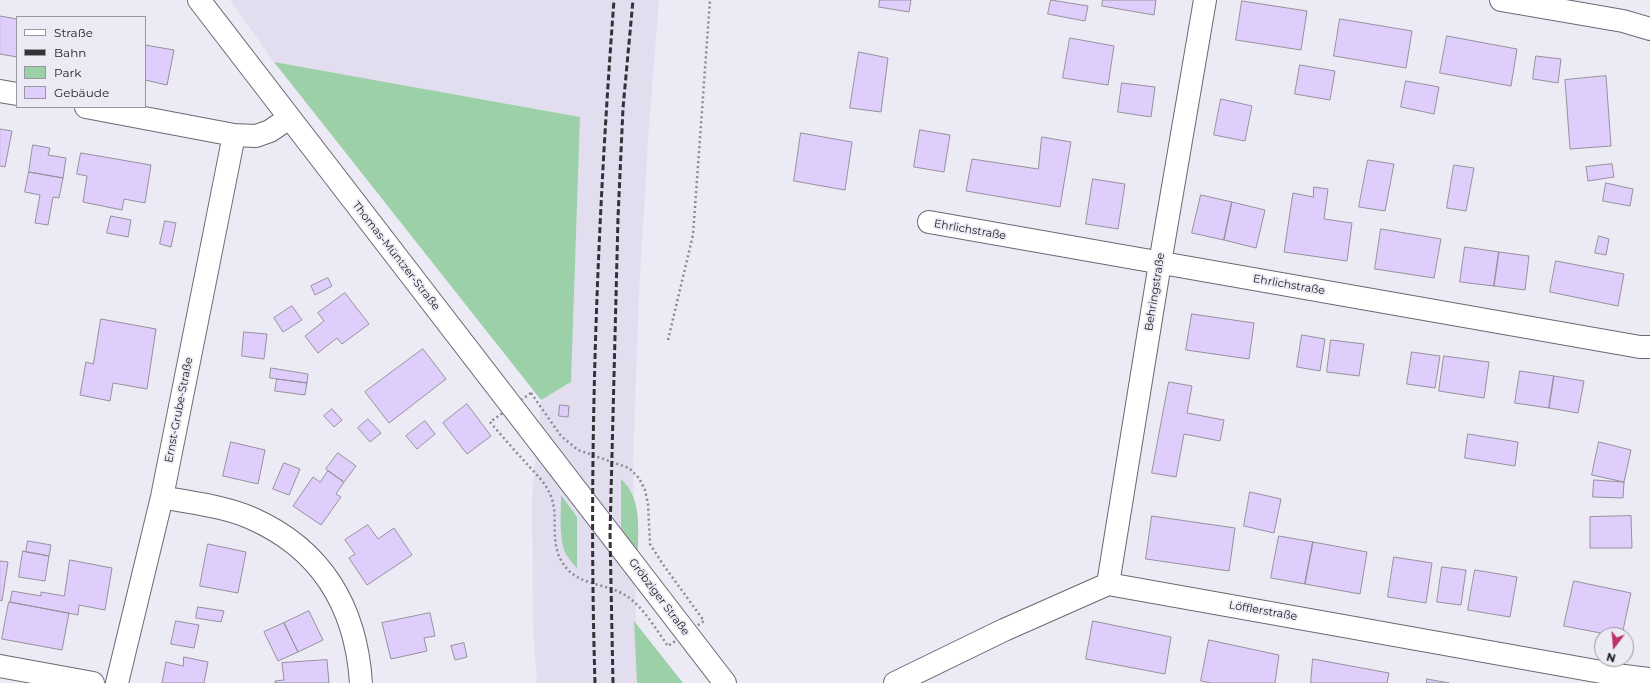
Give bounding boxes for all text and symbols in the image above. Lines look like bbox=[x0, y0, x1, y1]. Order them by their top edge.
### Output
legend bbox=[16, 16, 146, 108]
text: Straße bbox=[54, 25, 93, 40]
text: Bahn bbox=[54, 45, 86, 60]
text: Park bbox=[54, 65, 81, 80]
text: Gebäude bbox=[54, 85, 109, 100]
street label: Thomas-Müntzer-Straße bbox=[349, 199, 443, 313]
street label: Ehrlichstraße bbox=[933, 217, 1007, 243]
street label: Behringstraße bbox=[1142, 252, 1168, 332]
street label: Ehrlichstraße bbox=[1252, 272, 1326, 298]
street label: Ernst-Grube-Straße bbox=[162, 356, 196, 464]
street label: Gröbziger Straße bbox=[626, 556, 692, 638]
street label: Löfflerstraße bbox=[1228, 599, 1298, 623]
north arrow bbox=[1594, 627, 1634, 667]
text: N bbox=[1605, 650, 1617, 666]

